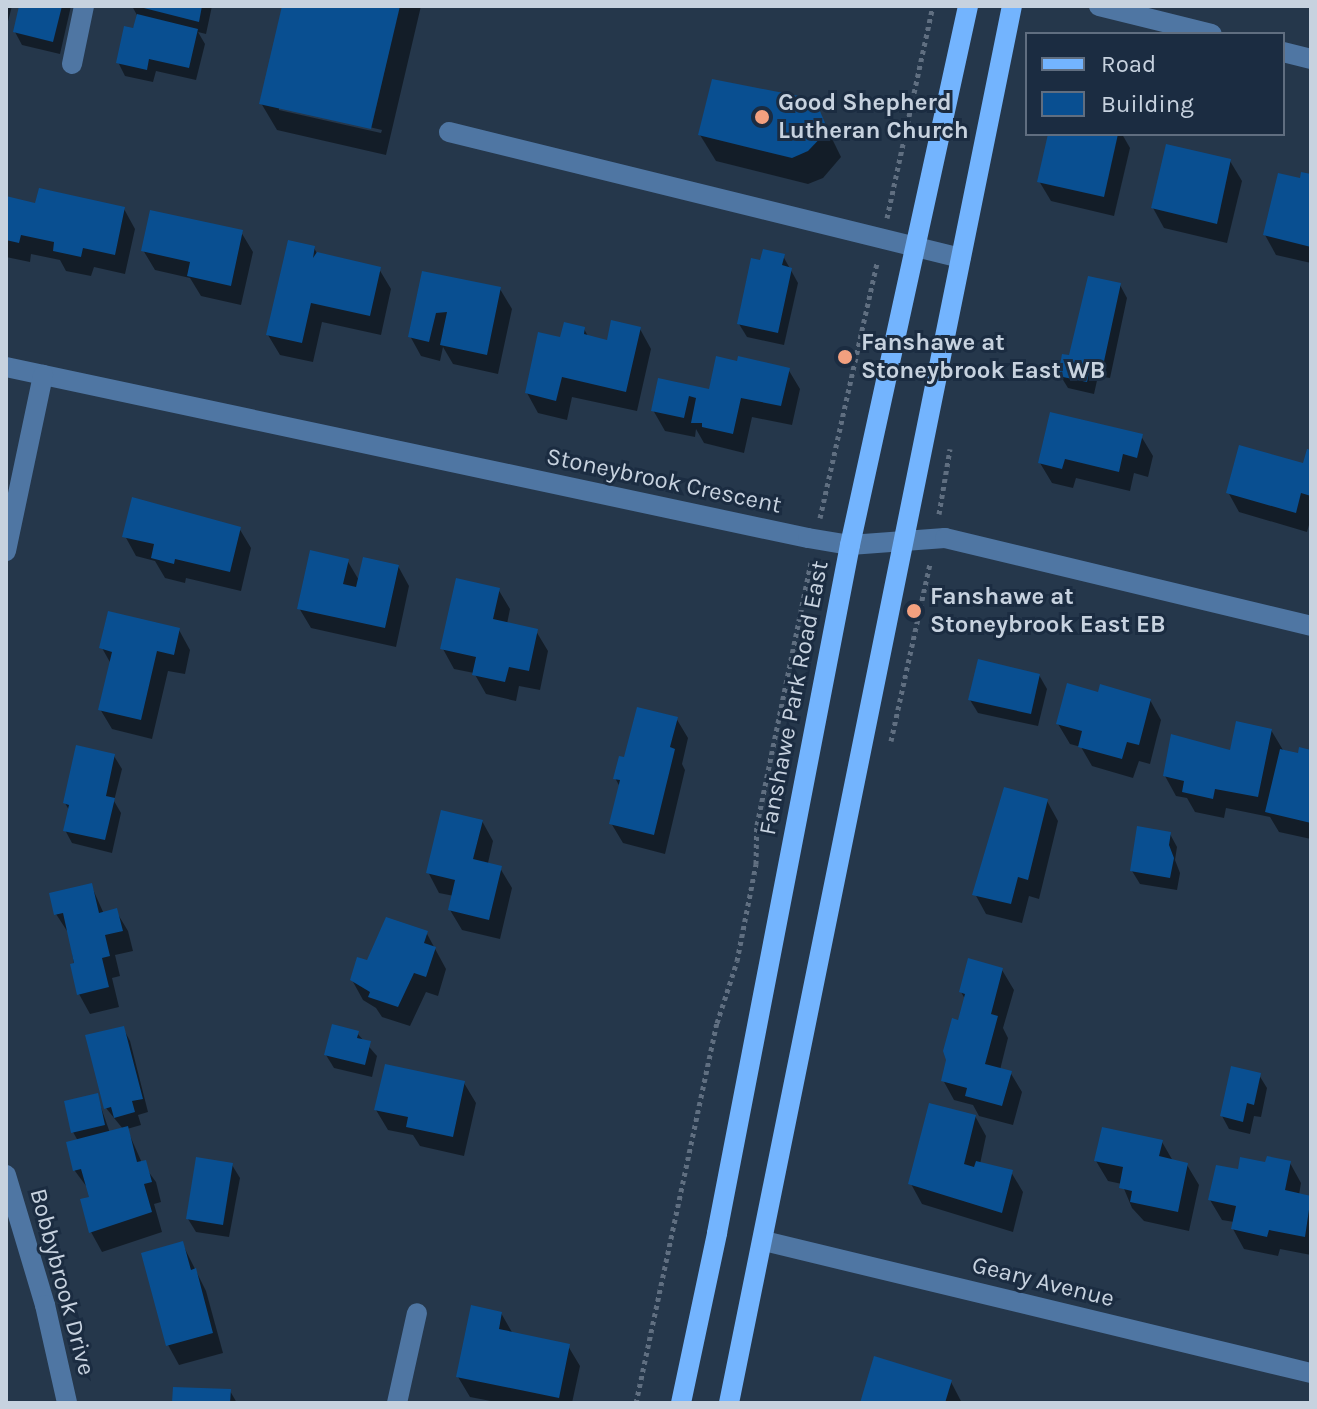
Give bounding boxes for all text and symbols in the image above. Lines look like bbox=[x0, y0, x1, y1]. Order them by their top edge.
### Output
legend bbox=[1025, 32, 1285, 136]
text: Road bbox=[1101, 50, 1156, 78]
place label: Good Shepherd Lutheran Church bbox=[778, 89, 969, 145]
text: Building bbox=[1101, 90, 1194, 118]
marker: Good Shepherd Lutheran Church bbox=[753, 108, 771, 126]
place label: Fanshawe at Stoneybrook East WB bbox=[861, 329, 1105, 385]
marker: Fanshawe at Stoneybrook East WB bbox=[836, 348, 854, 366]
street label: Stoneybrook Crescent bbox=[544, 442, 784, 520]
street label: Fanshawe Park Road East bbox=[753, 558, 835, 838]
place label: Fanshawe at Stoneybrook East EB bbox=[930, 583, 1166, 639]
marker: Fanshawe at Stoneybrook East EB bbox=[905, 602, 923, 620]
street label: Bobbybrook Drive bbox=[23, 1186, 101, 1378]
street label: Geary Avenue bbox=[969, 1250, 1117, 1314]

